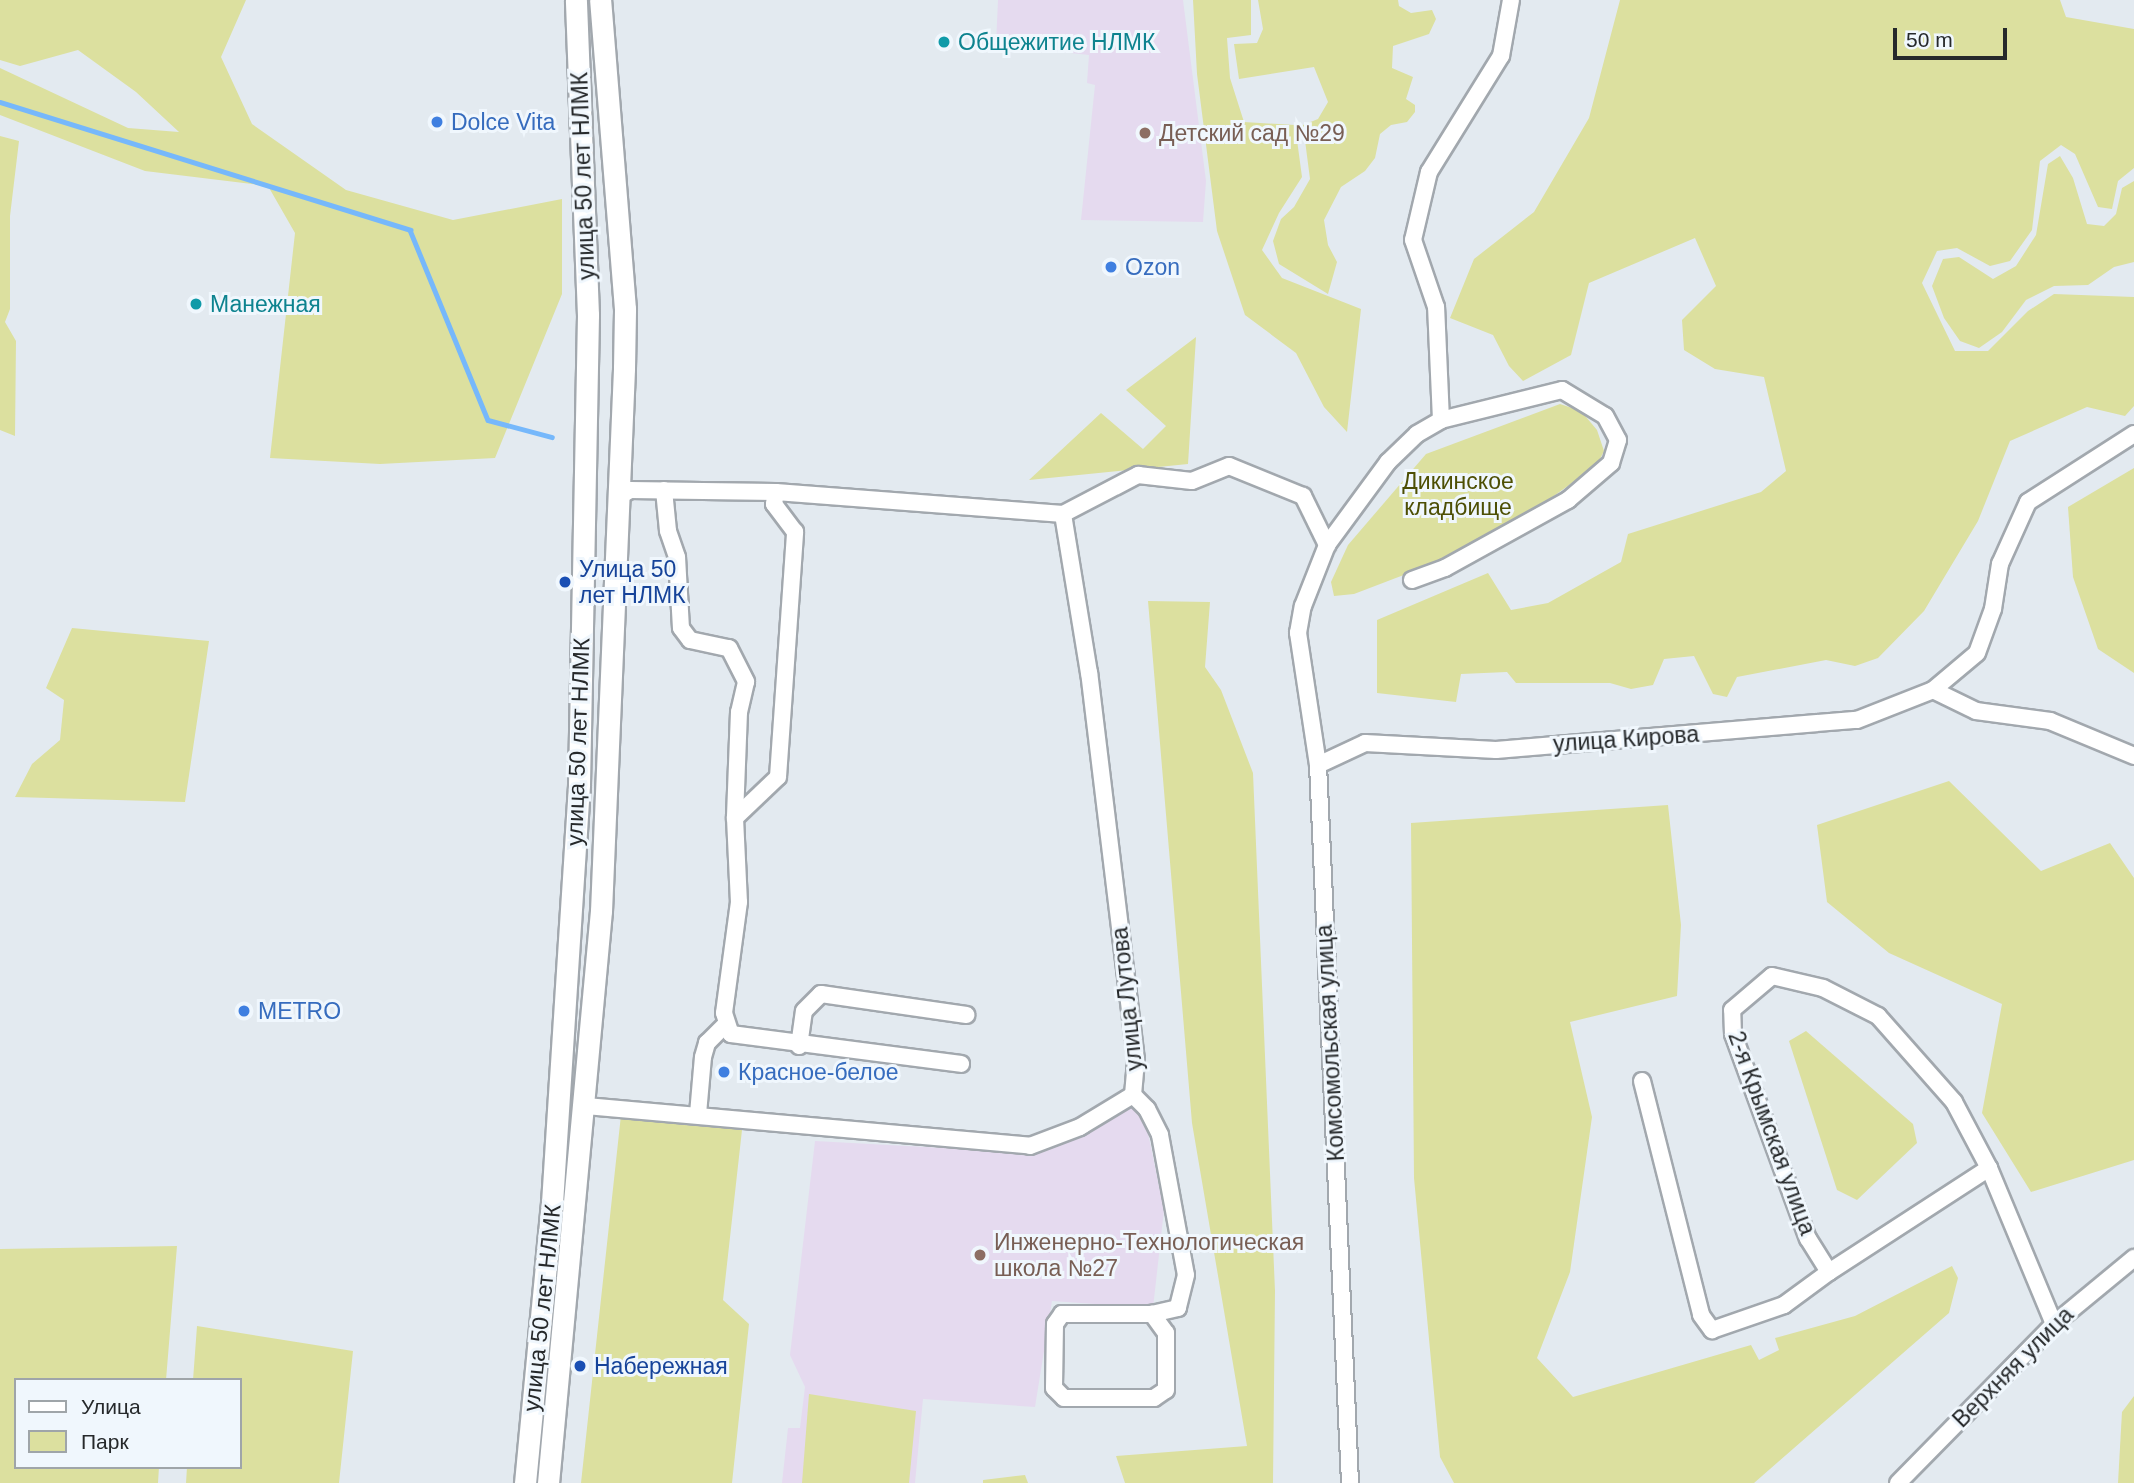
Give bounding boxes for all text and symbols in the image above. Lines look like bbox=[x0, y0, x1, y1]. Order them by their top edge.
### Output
scale bar bbox=[1896, 14, 2010, 58]
place label: Общежитие НЛМК bbox=[958, 28, 1155, 56]
text: 50 m bbox=[1906, 28, 1953, 51]
marker: Общежитие НЛМК bbox=[936, 34, 952, 50]
street label: улица 50 лет НЛМК bbox=[566, 71, 600, 281]
place label: Dolce Vita bbox=[451, 108, 555, 136]
marker: Dolce Vita bbox=[429, 114, 445, 130]
place label: Детский сад №29 bbox=[1159, 119, 1345, 147]
marker: Детский сад №29 bbox=[1137, 125, 1153, 141]
place label: Ozon bbox=[1125, 253, 1180, 281]
marker: Ozon bbox=[1103, 259, 1119, 275]
place label: Манежная bbox=[210, 290, 321, 318]
marker: Манежная bbox=[188, 296, 204, 312]
park label: Дикинское кладбище bbox=[1402, 467, 1514, 521]
place label: Улица 50 лет НЛМК bbox=[579, 555, 686, 609]
marker: Улица 50 лет НЛМК bbox=[557, 574, 573, 590]
street label: улица 50 лет НЛМК bbox=[561, 637, 595, 847]
street label: улица Кирова bbox=[1552, 720, 1700, 758]
street label: Комсомольская улица bbox=[1310, 924, 1350, 1162]
street label: улица Лутова bbox=[1106, 926, 1148, 1072]
place label: METRO bbox=[258, 997, 341, 1025]
marker: METRO bbox=[236, 1003, 252, 1019]
street label: 2-я Крымская улица bbox=[1722, 1027, 1822, 1239]
place label: Красное-белое bbox=[738, 1058, 899, 1086]
marker: Красное-белое bbox=[716, 1064, 732, 1080]
street label: улица 50 лет НЛМК bbox=[517, 1203, 567, 1413]
place label: Инженерно-Технологическая школа №27 bbox=[994, 1228, 1304, 1282]
marker: Инженерно-Технологическая школа №27 bbox=[972, 1247, 988, 1263]
street label: Верхняя улица bbox=[1947, 1301, 2079, 1433]
place label: Набережная bbox=[594, 1352, 728, 1380]
marker: Набережная bbox=[572, 1358, 588, 1374]
legend bbox=[14, 1378, 242, 1469]
text: Улица bbox=[81, 1395, 141, 1418]
text: Парк bbox=[81, 1430, 129, 1453]

